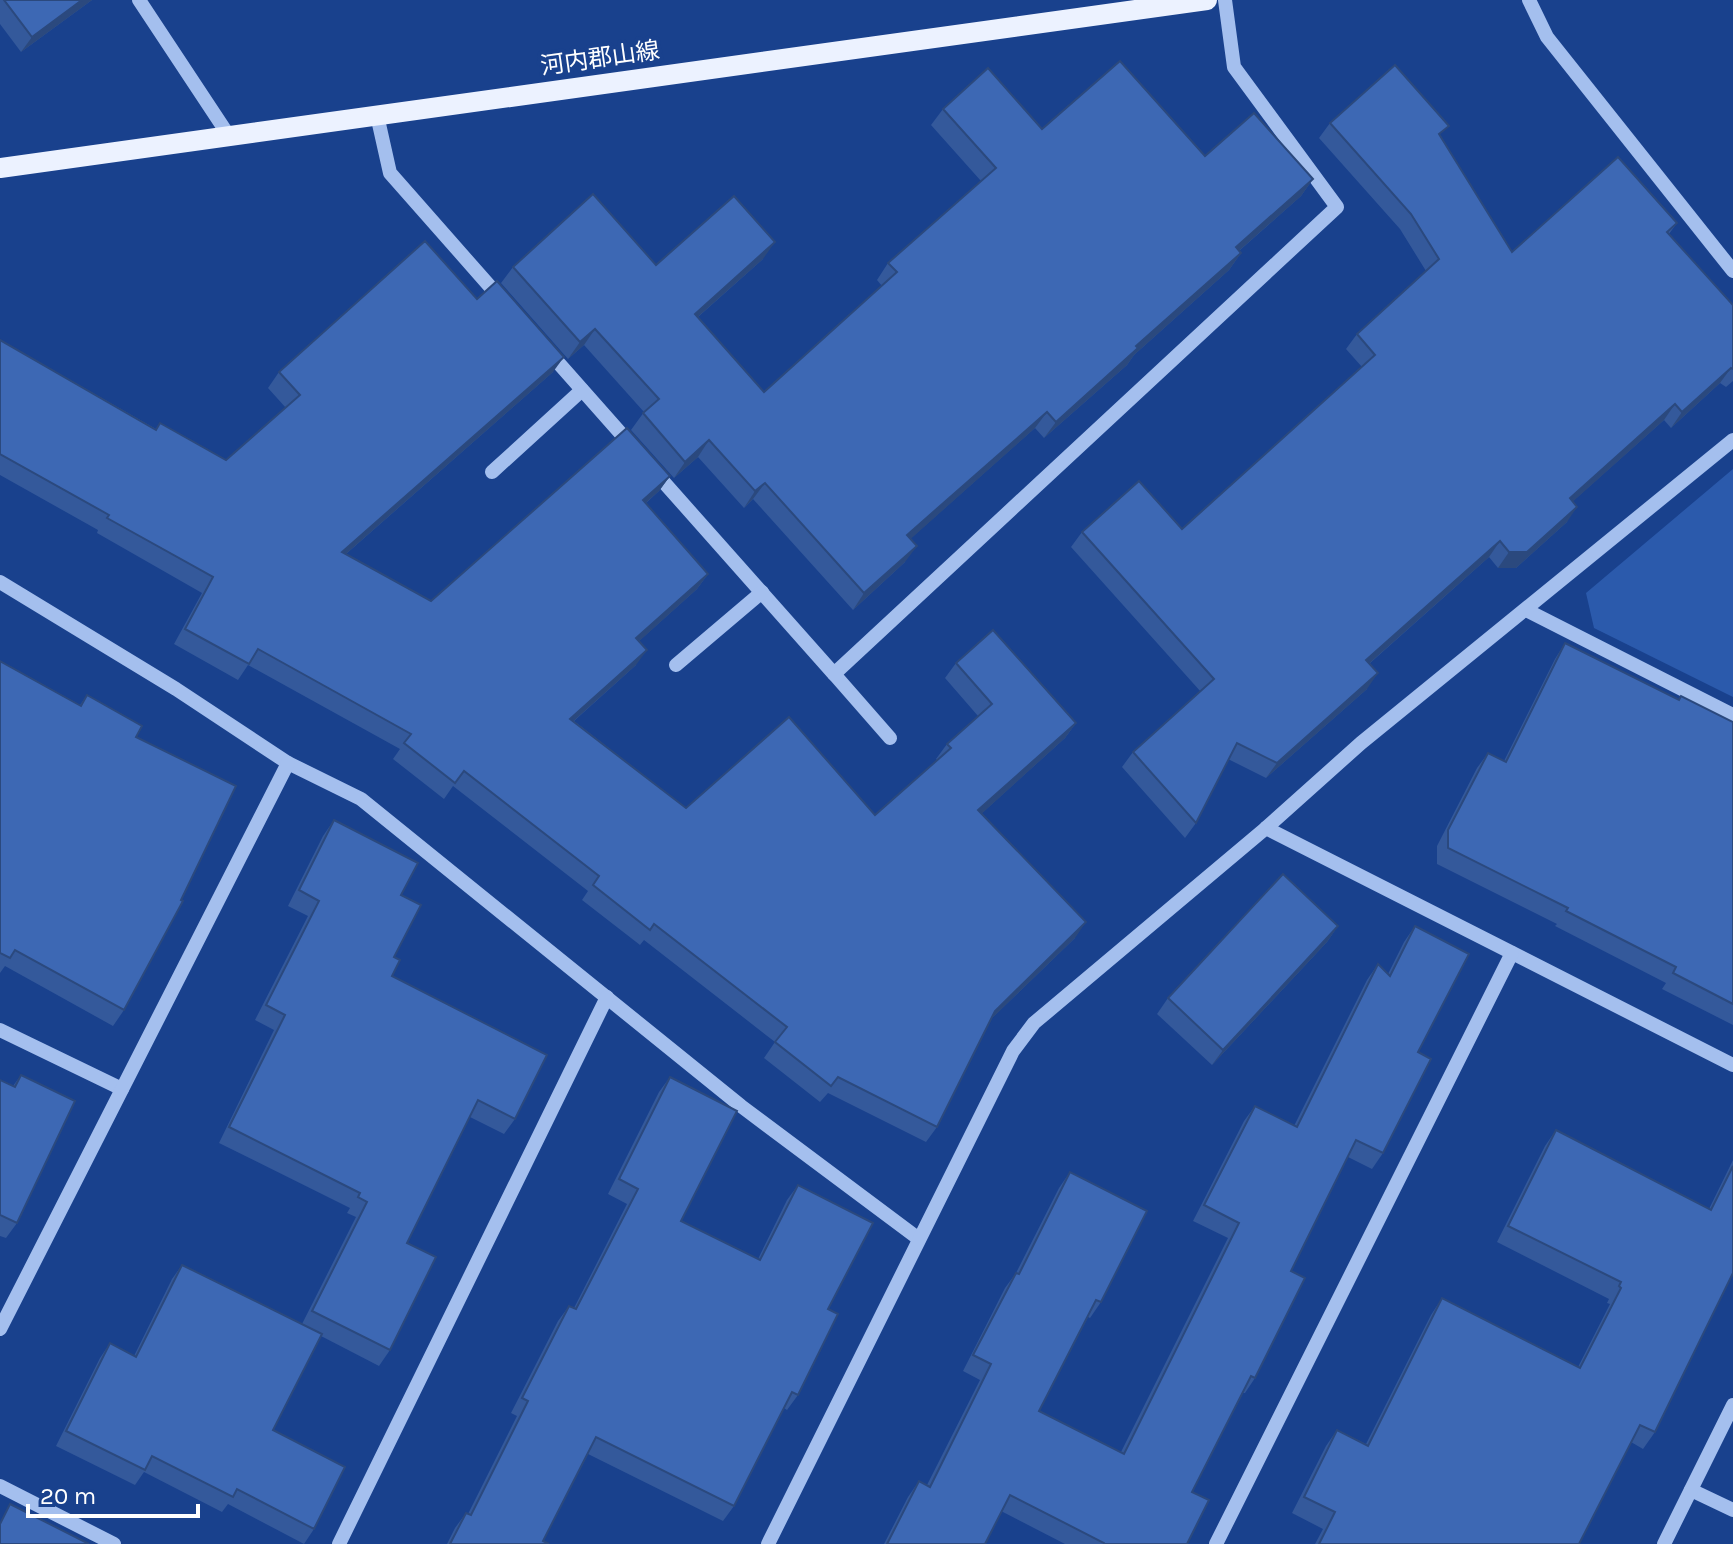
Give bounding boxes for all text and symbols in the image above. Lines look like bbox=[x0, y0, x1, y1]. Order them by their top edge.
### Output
street label: 河内郡山線 bbox=[539, 36, 661, 80]
scale bar bbox=[28, 1468, 198, 1518]
text: 20 m bbox=[40, 1482, 96, 1510]

